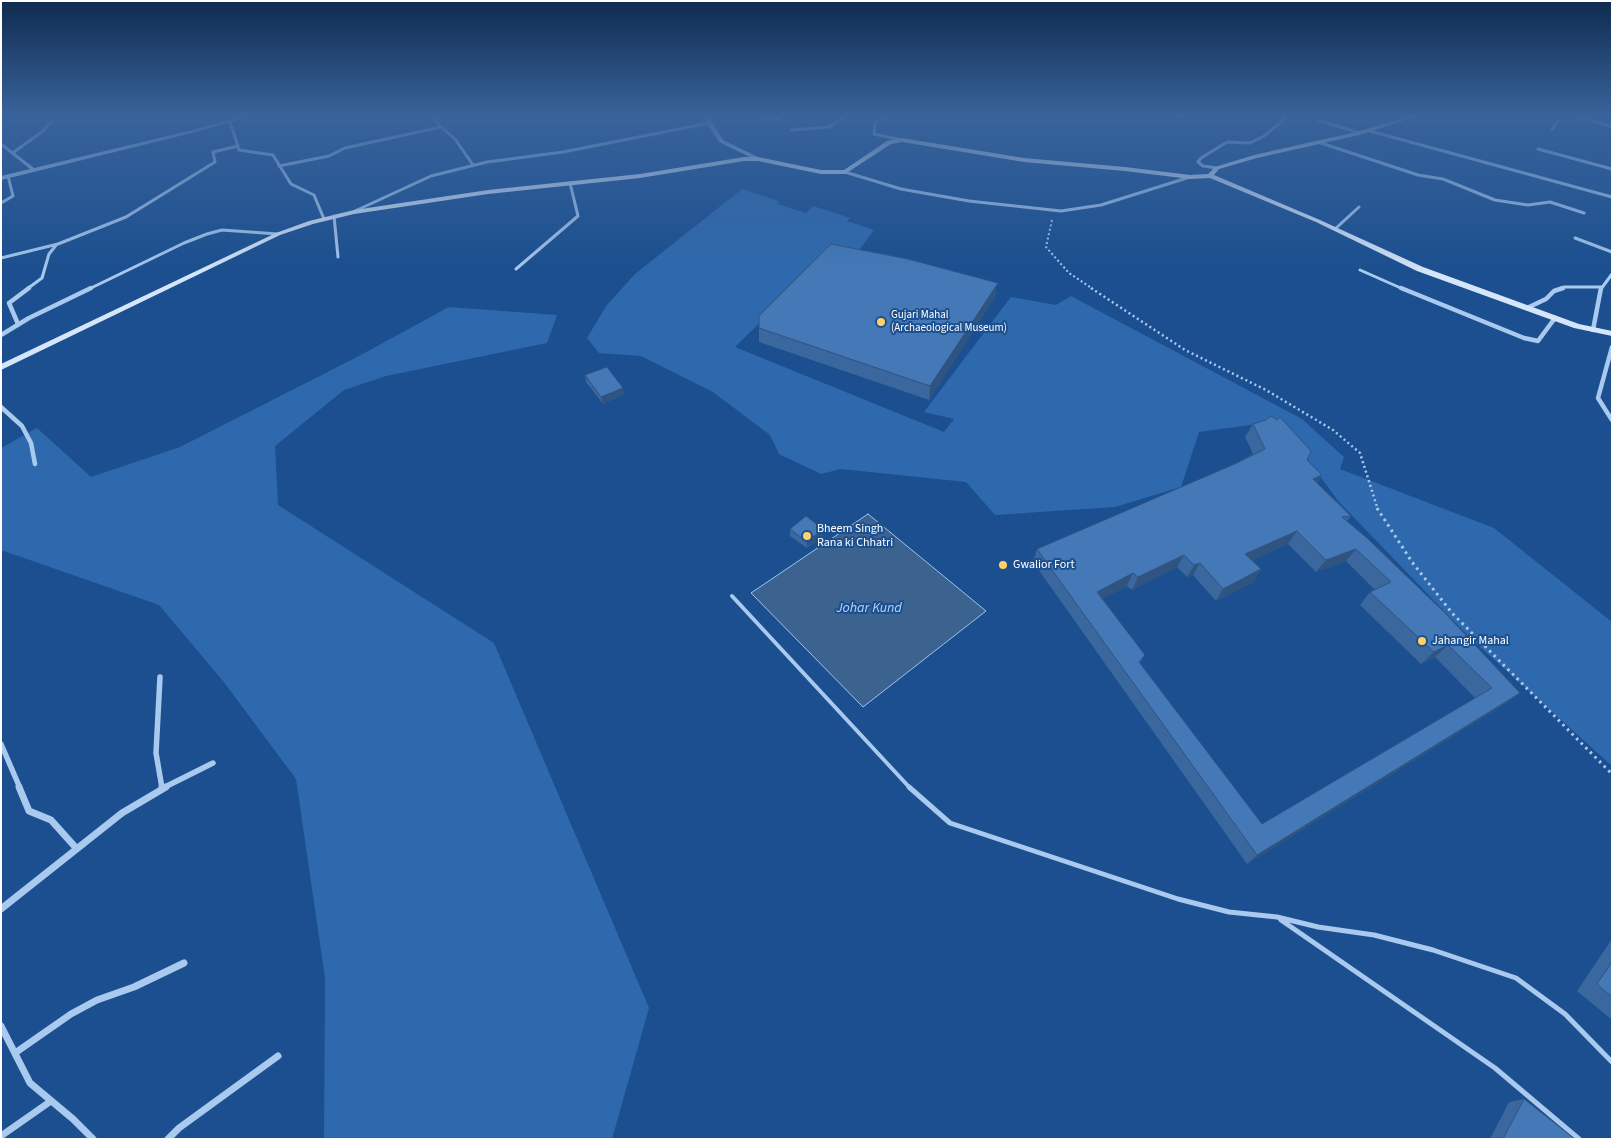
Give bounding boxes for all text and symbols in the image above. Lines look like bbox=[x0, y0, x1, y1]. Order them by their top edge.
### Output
place label: Gujari Mahal (Archaeological Museum) bbox=[891, 309, 1007, 335]
marker: Gujari Mahal (Archaeological Museum) bbox=[875, 316, 887, 328]
place label: Bheem Singh Rana ki Chhatri bbox=[817, 522, 893, 550]
marker: Bheem Singh Rana ki Chhatri bbox=[801, 530, 813, 542]
place label: Gwalior Fort bbox=[1013, 558, 1075, 572]
marker: Gwalior Fort bbox=[997, 559, 1009, 571]
water label: Johar Kund bbox=[836, 601, 902, 617]
place label: Jahangir Mahal bbox=[1432, 634, 1509, 648]
marker: Jahangir Mahal bbox=[1416, 635, 1428, 647]

